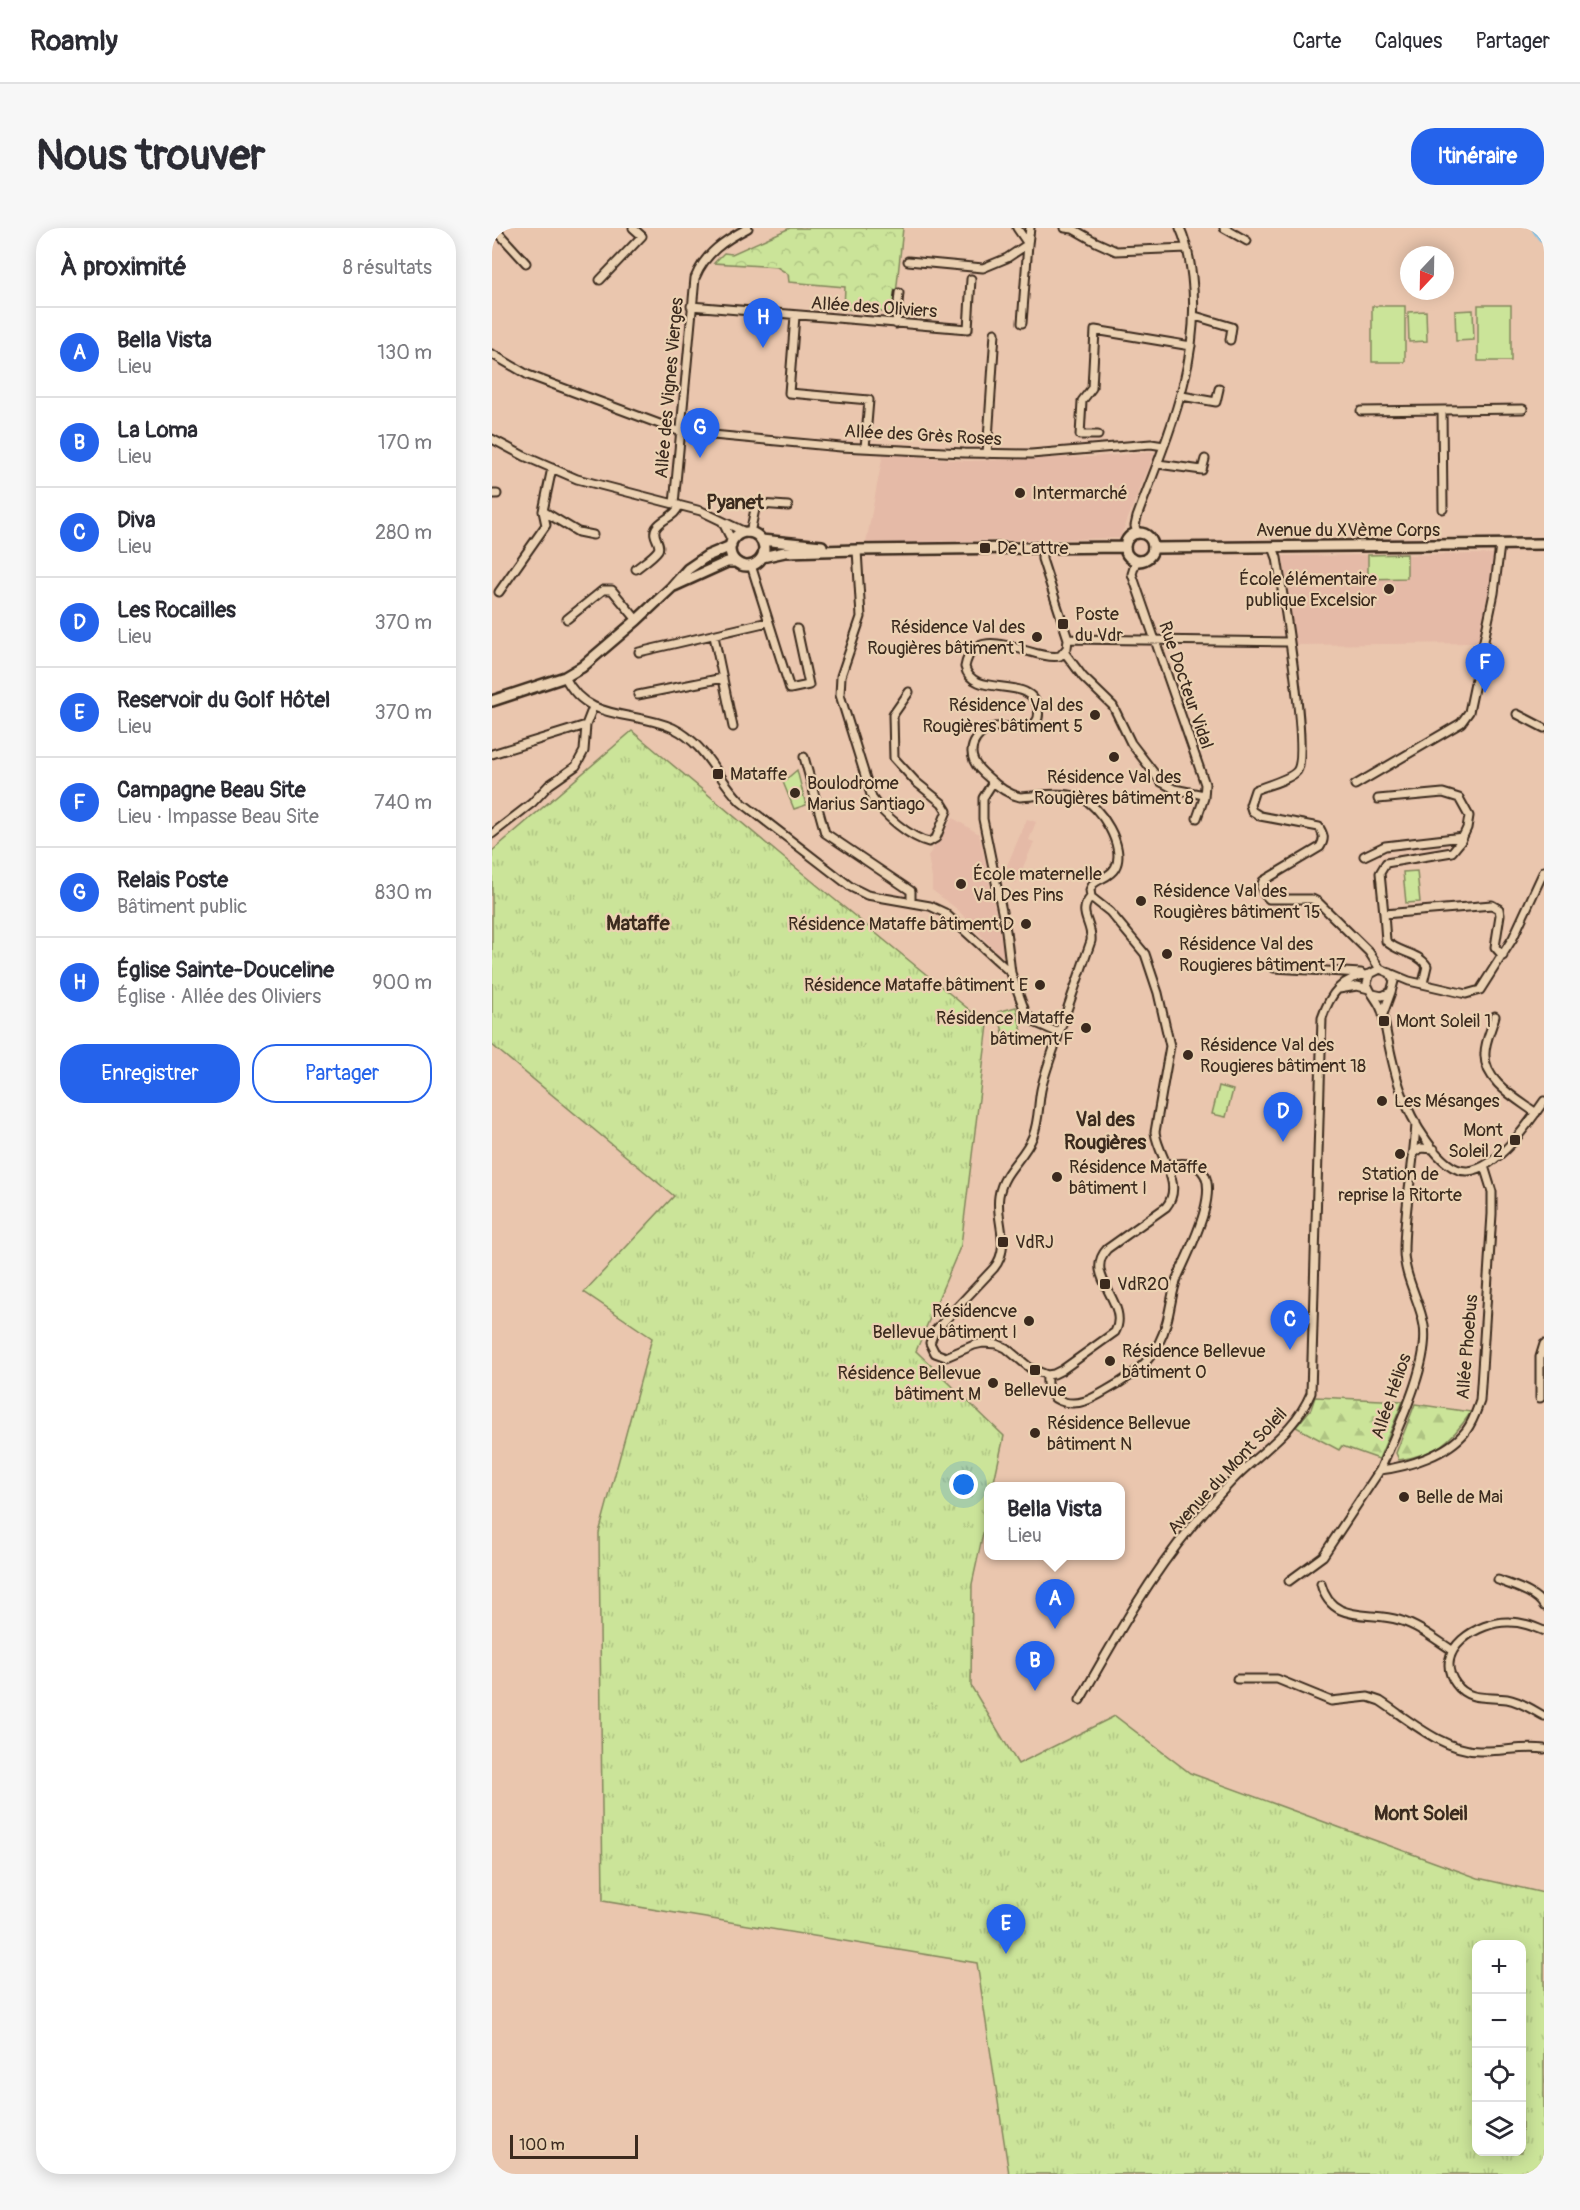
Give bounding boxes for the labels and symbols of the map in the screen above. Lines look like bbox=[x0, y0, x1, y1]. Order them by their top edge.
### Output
north arrow bbox=[1400, 246, 1454, 300]
street label: Allée des Oliviers bbox=[810, 292, 938, 323]
street label: Allée des Vignes Vierges bbox=[650, 297, 689, 480]
pin: H bbox=[744, 298, 782, 348]
pin: G bbox=[680, 408, 720, 458]
street label: Allée des Grès Roses bbox=[844, 420, 1002, 451]
place label: Intermarché bbox=[1032, 482, 1128, 505]
marker: Intermarché bbox=[1013, 486, 1027, 500]
district label: Pyanet bbox=[706, 490, 765, 515]
street label: Avenue du XVème Corps bbox=[1256, 519, 1440, 542]
place label: De Lattre bbox=[997, 537, 1069, 560]
marker: De Lattre bbox=[978, 541, 992, 555]
place label: École élémentaire publique Excelsior bbox=[1239, 568, 1378, 612]
marker: École élémentaire publique Excelsior bbox=[1382, 582, 1396, 596]
place label: Poste du Vdr bbox=[1075, 603, 1123, 647]
place label: Résidence Val des Rougières bâtiment 1 bbox=[867, 616, 1025, 660]
marker: Poste du Vdr bbox=[1056, 617, 1070, 631]
street label: Rue Docteur Vidal bbox=[1153, 618, 1218, 752]
marker: Résidence Val des Rougières bâtiment 1 bbox=[1030, 630, 1044, 644]
pin: F bbox=[1466, 644, 1504, 693]
place label: Résidence Val des Rougières bâtiment 5 bbox=[922, 694, 1083, 738]
marker: Résidence Val des Rougières bâtiment 5 bbox=[1088, 708, 1102, 722]
marker: Résidence Val des Rougières bâtiment 8 bbox=[1107, 750, 1121, 764]
place label: Mataffe bbox=[730, 763, 787, 786]
place label: Résidence Val des Rougières bâtiment 8 bbox=[1034, 766, 1194, 810]
marker: Mataffe bbox=[711, 767, 725, 781]
place label: Boulodrome Marius Santiago bbox=[807, 772, 925, 816]
marker: Boulodrome Marius Santiago bbox=[788, 786, 802, 800]
place label: École maternelle Val Des Pins bbox=[973, 863, 1102, 907]
marker: École maternelle Val Des Pins bbox=[954, 877, 968, 891]
place label: Résidence Val des Rougières bâtiment 15 bbox=[1153, 880, 1321, 924]
marker: Résidence Val des Rougières bâtiment 15 bbox=[1134, 894, 1148, 908]
district label: Mataffe bbox=[606, 911, 671, 936]
place label: Résidence Mataffe bâtiment D bbox=[788, 913, 1014, 936]
marker: Résidence Mataffe bâtiment D bbox=[1019, 917, 1033, 931]
place label: Résidence Val des Rougieres bâtiment 17 bbox=[1179, 933, 1346, 977]
marker: Résidence Val des Rougieres bâtiment 17 bbox=[1160, 947, 1174, 961]
place label: Résidence Mataffe bâtiment E bbox=[804, 974, 1028, 997]
marker: Résidence Mataffe bâtiment E bbox=[1033, 978, 1047, 992]
place label: Résidence Mataffe bâtiment F bbox=[936, 1007, 1074, 1051]
place label: Mont Soleil 1 bbox=[1396, 1010, 1491, 1033]
marker: Mont Soleil 1 bbox=[1377, 1014, 1391, 1028]
marker: Résidence Mataffe bâtiment F bbox=[1079, 1021, 1093, 1035]
place label: Résidence Val des Rougieres bâtiment 18 bbox=[1200, 1034, 1366, 1078]
marker: Résidence Val des Rougieres bâtiment 18 bbox=[1181, 1048, 1195, 1062]
place label: Les Mésanges bbox=[1394, 1090, 1500, 1113]
pin: D bbox=[1264, 1092, 1302, 1142]
marker: Les Mésanges bbox=[1375, 1094, 1389, 1108]
district label: Val des Rougières bbox=[1064, 1107, 1146, 1155]
place label: Mont Soleil 2 bbox=[1448, 1119, 1504, 1163]
marker: Mont Soleil 2 bbox=[1508, 1133, 1522, 1147]
marker: Station de reprise la Ritorte bbox=[1393, 1147, 1407, 1161]
place label: Résidence Mataffe bâtiment I bbox=[1069, 1156, 1207, 1200]
place label: Station de reprise la Ritorte bbox=[1338, 1163, 1462, 1207]
marker: Résidence Mataffe bâtiment I bbox=[1050, 1170, 1064, 1184]
place label: VdRJ bbox=[1015, 1231, 1054, 1254]
marker: VdRJ bbox=[996, 1235, 1010, 1249]
place label: VdR20 bbox=[1117, 1273, 1169, 1296]
marker: VdR20 bbox=[1098, 1277, 1112, 1291]
street label: Allée Phoebus bbox=[1451, 1294, 1484, 1401]
place label: Résidencve Bellevue bâtiment I bbox=[873, 1300, 1017, 1344]
pin: C bbox=[1270, 1300, 1310, 1350]
marker: Résidencve Bellevue bâtiment I bbox=[1022, 1314, 1036, 1328]
place label: Résidence Bellevue bâtiment O bbox=[1122, 1340, 1266, 1384]
street label: Allée Hélios bbox=[1366, 1350, 1417, 1442]
marker: Résidence Bellevue bâtiment O bbox=[1103, 1354, 1117, 1368]
place label: Résidence Bellevue bâtiment M bbox=[838, 1362, 981, 1406]
marker: Bellevue bbox=[1028, 1363, 1042, 1377]
marker: Résidence Bellevue bâtiment M bbox=[986, 1376, 1000, 1390]
place label: Bellevue bbox=[1004, 1379, 1066, 1402]
street label: Avenue du Mont Soleil bbox=[1163, 1403, 1292, 1540]
place label: Résidence Bellevue bâtiment N bbox=[1047, 1412, 1191, 1456]
marker: Résidence Bellevue bâtiment N bbox=[1028, 1426, 1042, 1440]
your location bbox=[949, 1470, 978, 1499]
place label: Belle de Mai bbox=[1416, 1486, 1503, 1509]
marker: Belle de Mai bbox=[1397, 1490, 1411, 1504]
pin: A bbox=[1036, 1580, 1074, 1629]
pin: B bbox=[1016, 1642, 1054, 1691]
district label: Mont Soleil bbox=[1374, 1801, 1468, 1826]
pin: E bbox=[986, 1904, 1026, 1954]
scale bar bbox=[510, 2132, 638, 2160]

